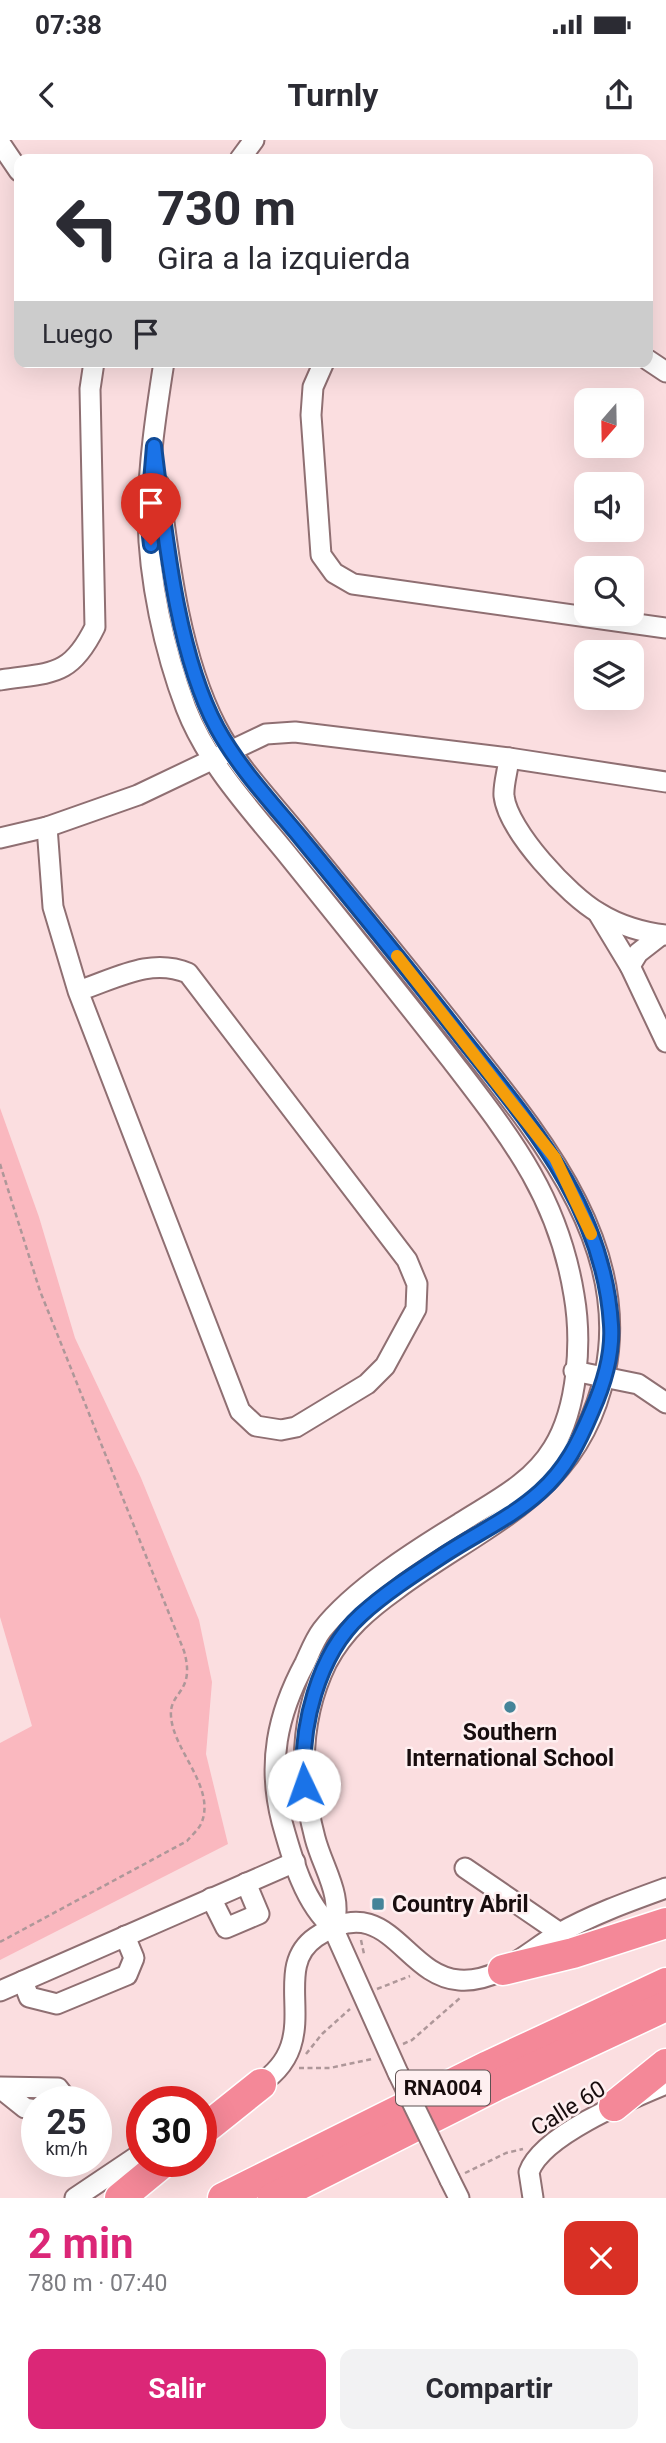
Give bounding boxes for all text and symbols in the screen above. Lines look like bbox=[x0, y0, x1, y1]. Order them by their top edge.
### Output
text: 07:38 bbox=[35, 10, 102, 40]
icon: back bbox=[28, 76, 66, 114]
text: Turnly bbox=[288, 76, 378, 114]
icon: share bbox=[600, 76, 638, 114]
text: 730 m bbox=[157, 180, 296, 237]
icon: left bbox=[42, 182, 133, 273]
text: Gira a la izquierda bbox=[157, 239, 411, 277]
icon: arrive bbox=[127, 315, 165, 353]
text: Luego bbox=[42, 319, 113, 349]
north arrow bbox=[574, 388, 644, 458]
map controls bbox=[574, 388, 644, 710]
button: sound bbox=[574, 472, 644, 542]
pin bbox=[121, 473, 181, 545]
icon: arrive bbox=[132, 484, 170, 522]
button: search bbox=[574, 556, 644, 626]
button: layers bbox=[574, 640, 644, 710]
marker: Southern International School bbox=[502, 1699, 518, 1715]
place label: Southern International School bbox=[406, 1719, 614, 1772]
position arrow bbox=[267, 1748, 341, 1822]
place label: Country Abril bbox=[392, 1891, 529, 1918]
marker: Country Abril bbox=[370, 1896, 386, 1912]
road number: RNA004 bbox=[396, 2070, 490, 2106]
street label: Calle 60 bbox=[526, 2075, 610, 2142]
speed limit sign: 30 bbox=[126, 2086, 217, 2177]
text: 25 bbox=[46, 2102, 87, 2143]
text: km/h bbox=[45, 2138, 88, 2159]
text: 2 min bbox=[28, 2219, 134, 2268]
button: close bbox=[564, 2221, 638, 2295]
text: 780 m · 07:40 bbox=[28, 2270, 167, 2297]
button: Salir bbox=[28, 2349, 326, 2429]
button: Compartir bbox=[340, 2349, 638, 2429]

